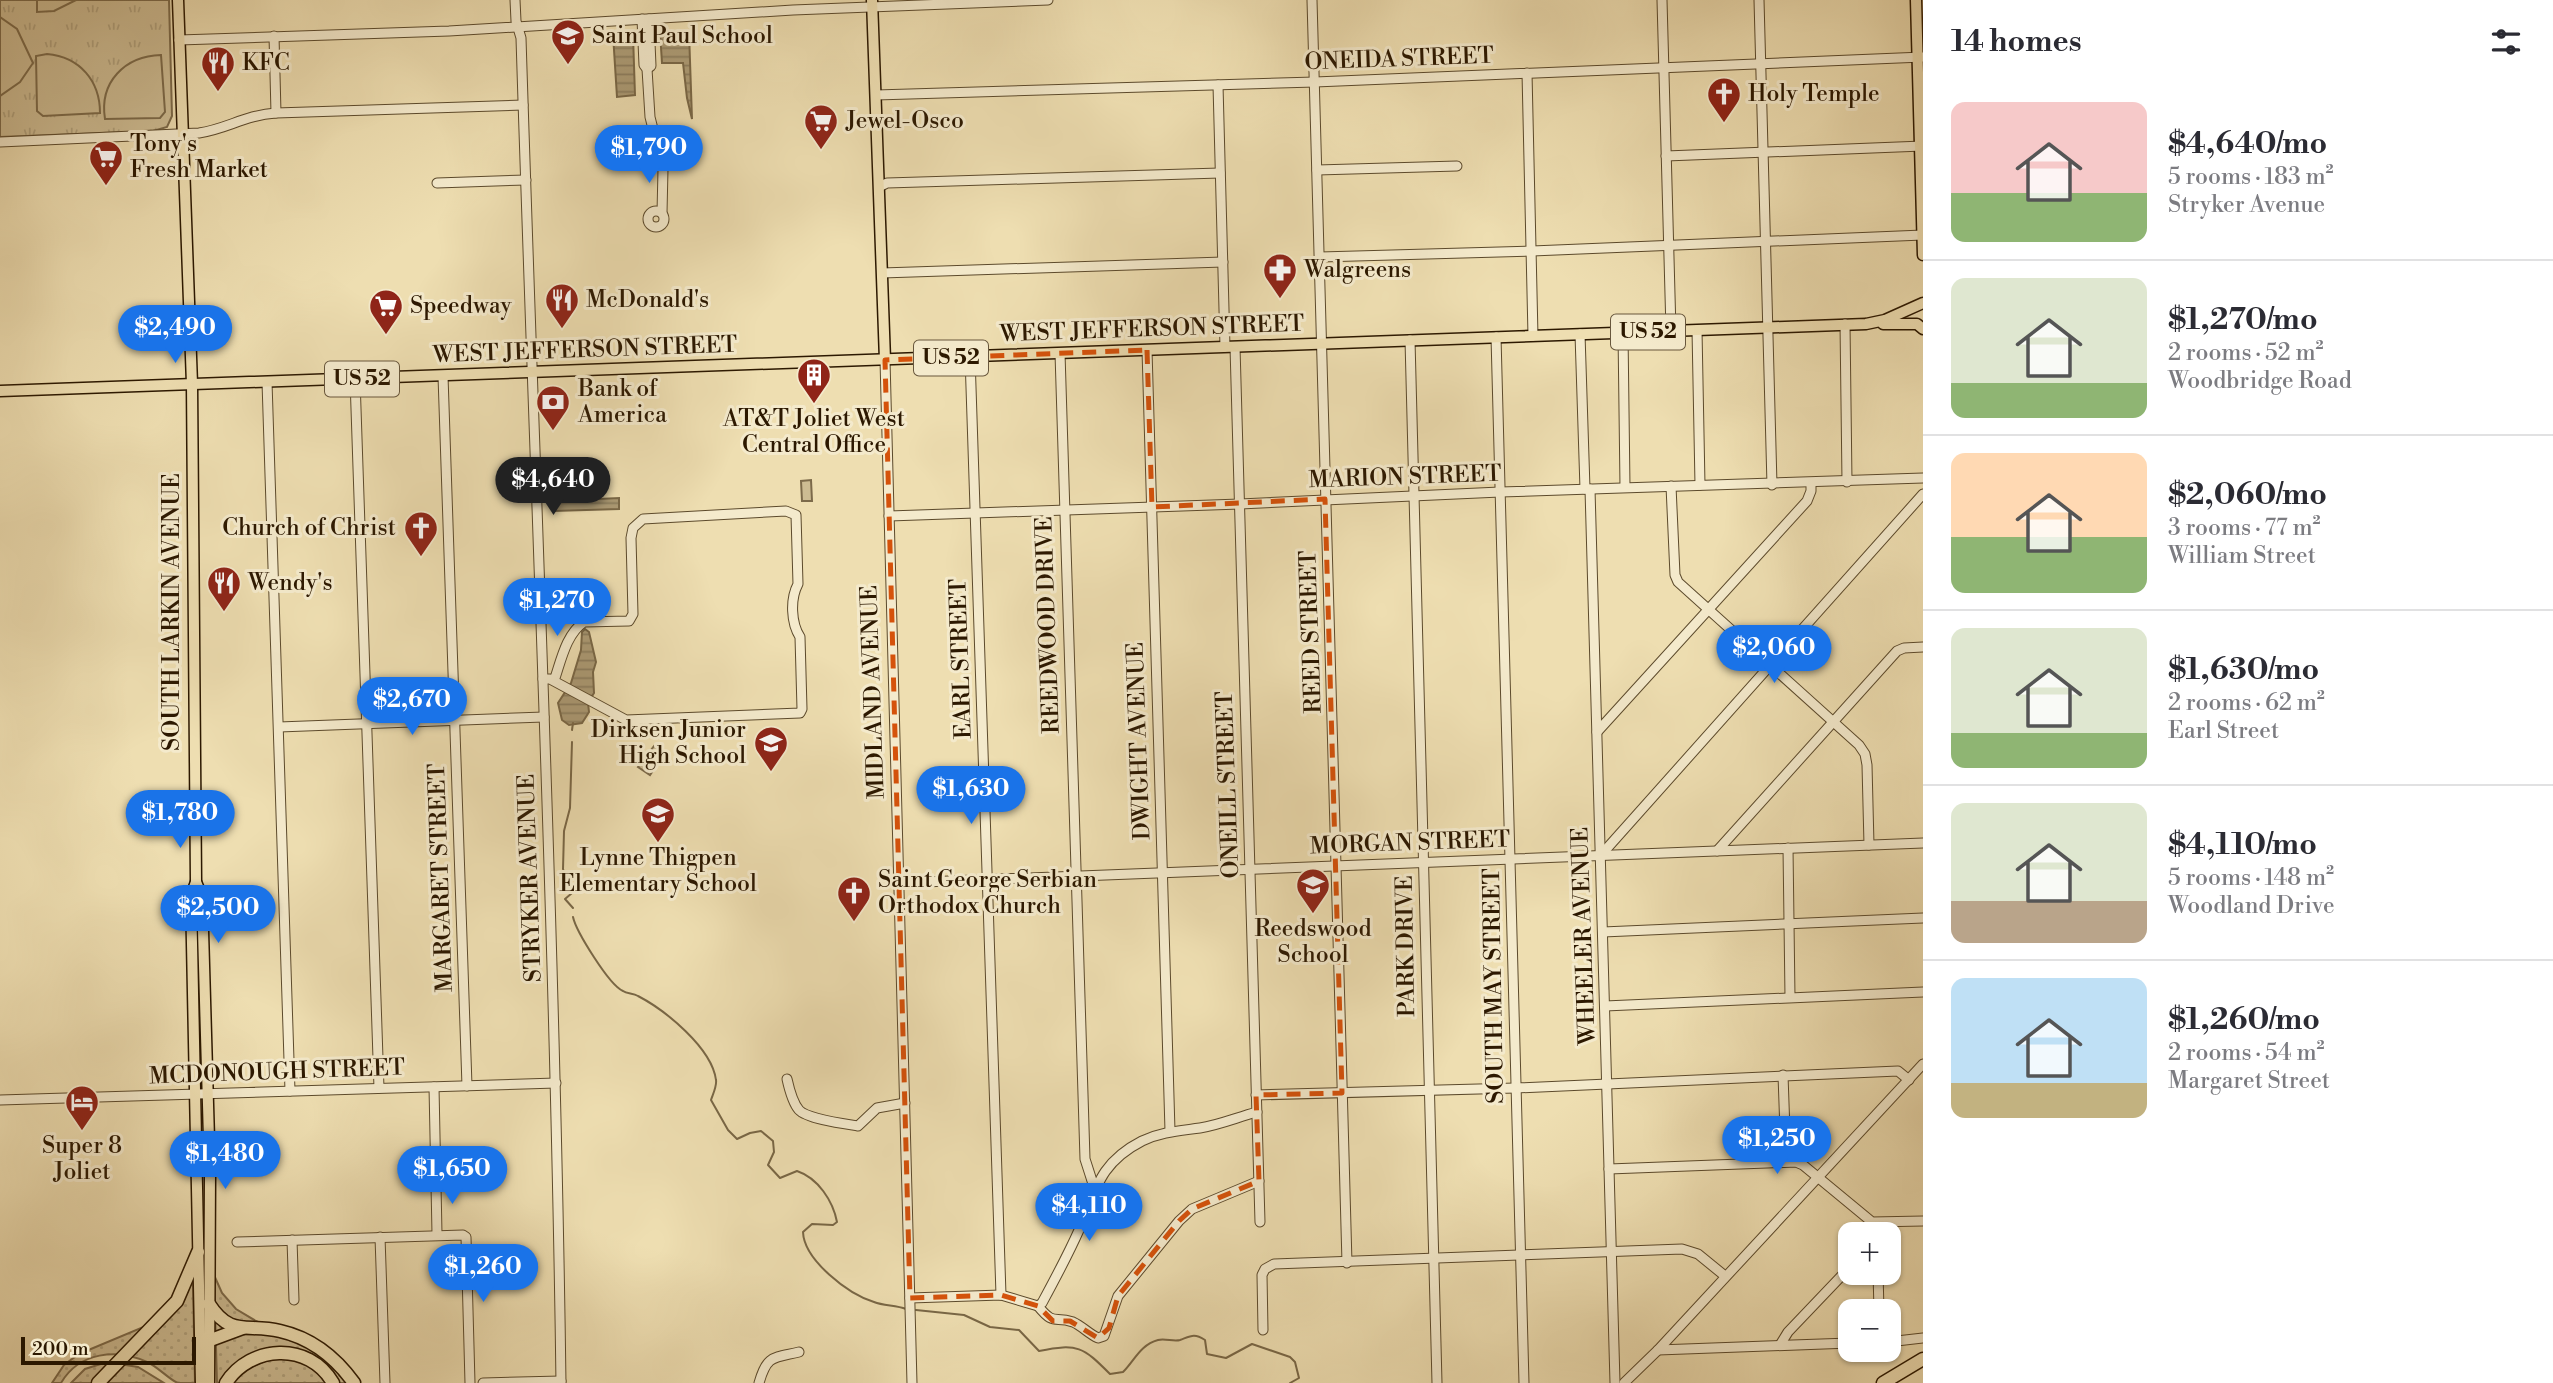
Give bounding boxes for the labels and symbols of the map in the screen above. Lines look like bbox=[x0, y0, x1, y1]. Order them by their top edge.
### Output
school or university icon: Saint Paul School bbox=[549, 17, 587, 66]
place label: Saint Paul School bbox=[592, 22, 773, 50]
street label: ONEIDA STREET bbox=[1304, 42, 1494, 76]
restaurant icon: KFC bbox=[199, 44, 237, 93]
place label: KFC bbox=[242, 49, 290, 77]
church icon: Holy Temple bbox=[1705, 75, 1743, 124]
place label: Holy Temple bbox=[1748, 80, 1880, 108]
supermarket icon: Jewel-Osco bbox=[802, 102, 840, 151]
place label: Jewel-Osco bbox=[845, 107, 964, 135]
pin: $1,790 bbox=[592, 125, 706, 185]
place label: Tony's Fresh Market bbox=[130, 130, 268, 184]
supermarket icon: Tony's Fresh Market bbox=[87, 138, 125, 187]
pharmacy icon: Walgreens bbox=[1261, 251, 1299, 300]
place label: Walgreens bbox=[1303, 256, 1411, 284]
restaurant icon: McDonald's bbox=[543, 281, 581, 330]
place label: McDonald's bbox=[586, 286, 709, 314]
supermarket icon: Speedway bbox=[367, 287, 405, 336]
place label: Speedway bbox=[410, 292, 512, 320]
pin: $2,490 bbox=[118, 306, 232, 365]
street label: WEST JEFFERSON STREET bbox=[998, 310, 1305, 348]
road number: US 52 bbox=[1611, 314, 1685, 350]
street label: WEST JEFFERSON STREET bbox=[431, 331, 738, 369]
road number: US 52 bbox=[914, 340, 988, 376]
building icon: AT&T Joliet West Central Office bbox=[795, 356, 833, 405]
road number: US 52 bbox=[325, 362, 399, 396]
place label: Bank of America bbox=[577, 375, 667, 429]
bank icon: Bank of America bbox=[534, 383, 572, 432]
place label: AT&T Joliet West Central Office bbox=[722, 405, 905, 459]
pin: $4,640 bbox=[496, 458, 610, 517]
street label: MARION STREET bbox=[1308, 460, 1502, 494]
street label: SOUTH LARKIN AVENUE bbox=[158, 473, 186, 751]
church icon: Church of Christ bbox=[402, 509, 440, 558]
place label: Church of Christ bbox=[222, 514, 396, 542]
street label: REEDWOOD DRIVE bbox=[1030, 516, 1066, 734]
street label: REED STREET bbox=[1294, 550, 1328, 714]
restaurant icon: Wendy's bbox=[205, 564, 243, 613]
place label: Wendy's bbox=[247, 569, 332, 597]
pin: $1,270 bbox=[500, 578, 614, 638]
street label: EARL STREET bbox=[944, 578, 978, 740]
street label: MIDLAND AVENUE bbox=[855, 585, 891, 799]
pin: $2,060 bbox=[1717, 626, 1831, 685]
street label: DWIGHT AVENUE bbox=[1122, 641, 1156, 841]
pin: $2,670 bbox=[355, 678, 469, 737]
street label: ONEILL STREET bbox=[1211, 691, 1245, 879]
place label: Dirksen Junior High School bbox=[591, 716, 746, 770]
school or university icon: Dirksen Junior High School bbox=[752, 724, 790, 773]
street label: MARGARET STREET bbox=[423, 763, 459, 993]
pin: $1,630 bbox=[914, 766, 1028, 826]
street label: STRYKER AVENUE bbox=[512, 773, 548, 983]
pin: $1,780 bbox=[123, 790, 237, 850]
school or university icon: Lynne Thigpen Elementary School bbox=[639, 795, 677, 844]
street label: MORGAN STREET bbox=[1309, 826, 1511, 860]
street label: WHEELER AVENUE bbox=[1566, 826, 1602, 1047]
place label: Lynne Thigpen Elementary School bbox=[559, 844, 757, 898]
place label: Saint George Serbian Orthodox Church bbox=[878, 866, 1097, 920]
school or university icon: Reedswood School bbox=[1294, 866, 1332, 915]
street label: SOUTH MAY STREET bbox=[1478, 868, 1510, 1104]
church icon: Saint George Serbian Orthodox Church bbox=[835, 874, 873, 923]
street label: PARK DRIVE bbox=[1391, 875, 1421, 1017]
pin: $2,500 bbox=[161, 886, 275, 945]
place label: Reedswood School bbox=[1254, 915, 1372, 969]
street label: MCDONOUGH STREET bbox=[148, 1054, 406, 1090]
hotel icon: Super 8 Joliet bbox=[63, 1083, 101, 1132]
pin: $1,250 bbox=[1720, 1116, 1834, 1176]
place label: Super 8 Joliet bbox=[42, 1132, 122, 1186]
pin: $1,480 bbox=[168, 1132, 282, 1191]
pin: $1,650 bbox=[395, 1146, 509, 1206]
pin: $4,110 bbox=[1032, 1184, 1146, 1243]
pin: $1,260 bbox=[426, 1244, 540, 1304]
scale bar bbox=[21, 1334, 196, 1366]

